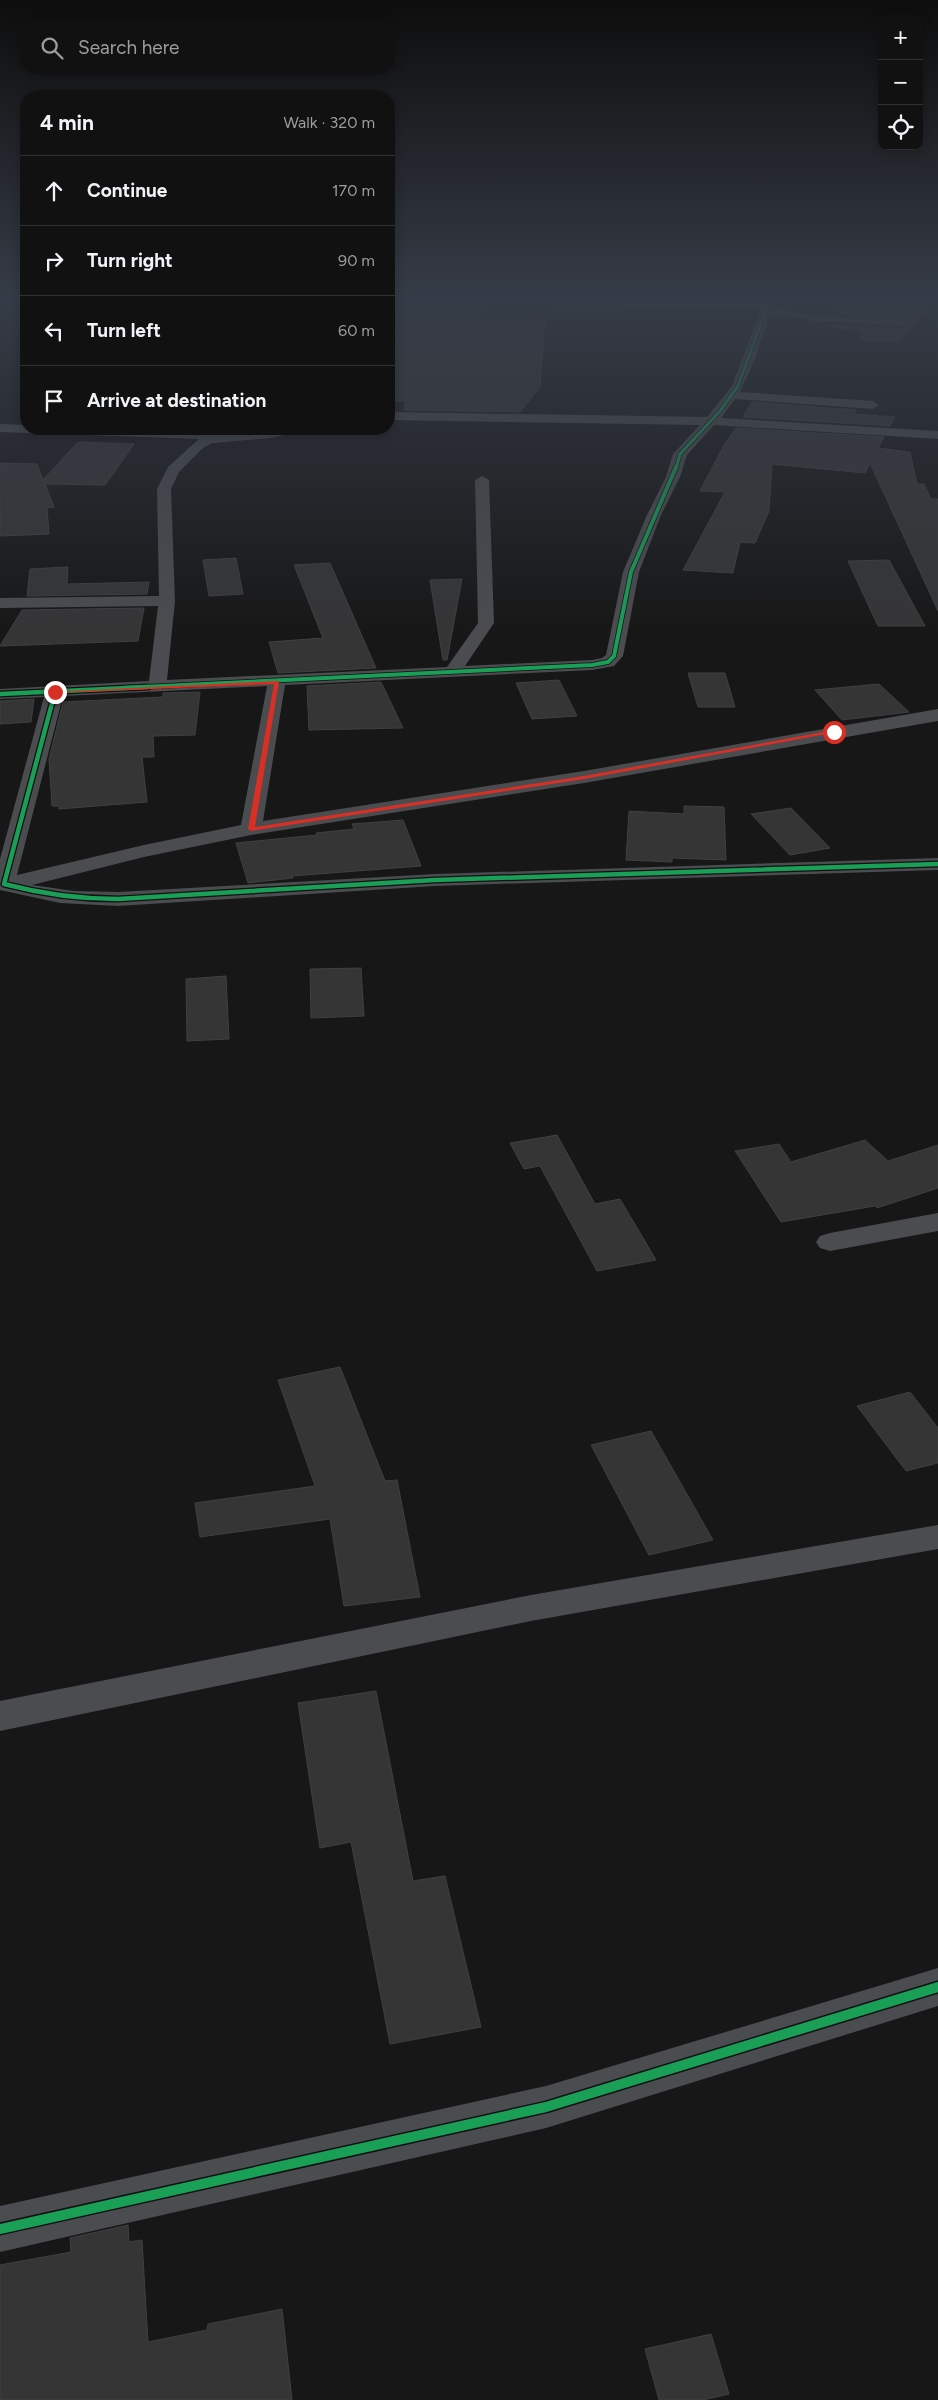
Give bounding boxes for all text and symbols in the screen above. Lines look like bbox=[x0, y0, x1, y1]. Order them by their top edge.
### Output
map controls bbox=[878, 15, 923, 150]
button: + bbox=[878, 15, 923, 60]
search box bbox=[20, 20, 395, 75]
icon: search bbox=[38, 34, 66, 62]
text: Search here bbox=[78, 36, 180, 59]
button: − bbox=[878, 60, 923, 105]
button: locate bbox=[878, 105, 923, 150]
text: 4 min bbox=[40, 110, 94, 135]
text: Walk · 320 m bbox=[283, 113, 375, 132]
icon: ahead bbox=[40, 177, 68, 205]
text: Continue bbox=[87, 179, 167, 202]
text: 170 m bbox=[332, 181, 375, 200]
icon: right bbox=[40, 247, 68, 275]
text: Turn right bbox=[87, 249, 173, 272]
text: 90 m bbox=[338, 251, 375, 270]
icon: left bbox=[40, 317, 68, 345]
text: Turn left bbox=[87, 319, 161, 342]
text: 60 m bbox=[338, 321, 375, 340]
icon: arrive bbox=[40, 387, 68, 415]
text: Arrive at destination bbox=[87, 389, 266, 412]
route end bbox=[44, 681, 67, 704]
route start bbox=[823, 721, 846, 744]

